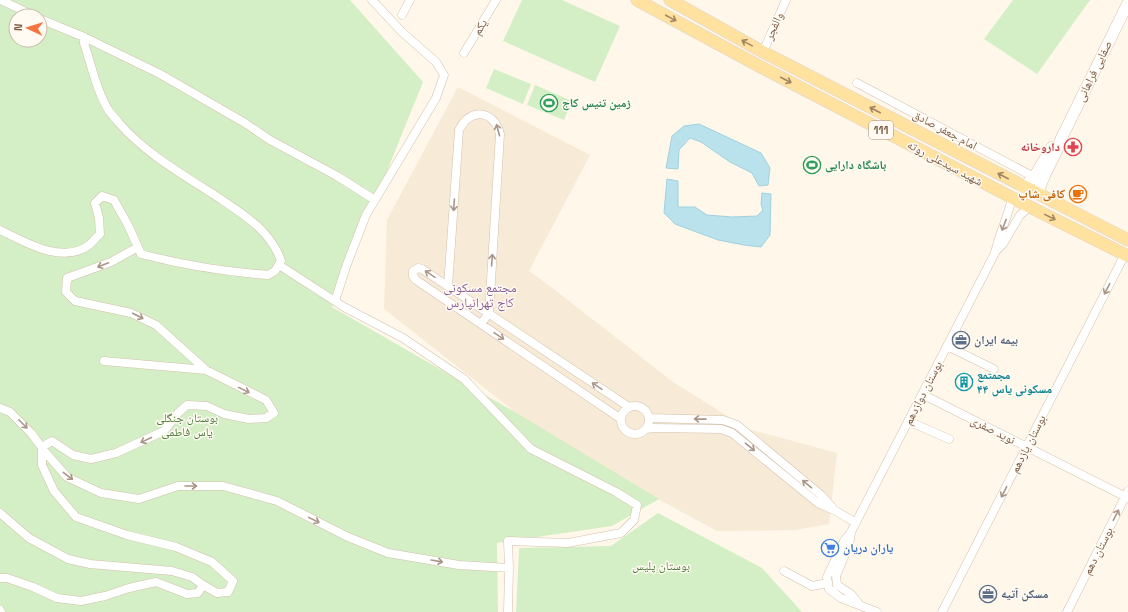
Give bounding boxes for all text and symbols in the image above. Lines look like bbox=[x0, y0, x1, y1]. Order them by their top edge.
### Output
north arrow bbox=[8, 8, 48, 48]
street label: والفجر bbox=[760, 10, 787, 43]
one-way arrow bbox=[665, 15, 677, 23]
street label: یکم bbox=[469, 16, 491, 38]
text: N bbox=[11, 23, 25, 31]
street label: صفایی فراهانی bbox=[1072, 38, 1116, 104]
one-way arrow bbox=[742, 39, 754, 47]
one-way arrow bbox=[779, 77, 791, 84]
sports icon: زمین تنیس کاج bbox=[539, 93, 559, 113]
place label: زمین تنیس کاج bbox=[562, 95, 631, 111]
one-way arrow bbox=[869, 106, 881, 113]
street label: امام جعفر صادق bbox=[910, 106, 980, 154]
road number: 111 bbox=[869, 121, 893, 139]
one-way arrow bbox=[494, 124, 501, 137]
street label: شهید سیدعلی روته bbox=[904, 136, 986, 190]
pharmacy icon: داروخانه bbox=[1063, 137, 1083, 157]
place label: داروخانه bbox=[1021, 139, 1060, 155]
sports icon: باشگاه دارایی bbox=[802, 155, 822, 175]
place label: باشگاه دارایی bbox=[825, 157, 886, 173]
one-way arrow bbox=[997, 172, 1009, 179]
cafe icon: کافی شاپ bbox=[1068, 184, 1088, 204]
place label: کافی شاپ bbox=[1018, 186, 1066, 202]
one-way arrow bbox=[450, 198, 457, 211]
one-way arrow bbox=[1044, 214, 1056, 221]
one-way arrow bbox=[999, 219, 1007, 231]
one-way arrow bbox=[488, 254, 496, 267]
one-way arrow bbox=[98, 262, 110, 270]
one-way arrow bbox=[425, 270, 436, 278]
district label: مجتمع مسکونی کاج تهرانپارس bbox=[443, 279, 517, 312]
one-way arrow bbox=[1103, 283, 1110, 295]
one-way arrow bbox=[131, 313, 143, 321]
office icon: بیمه ایران bbox=[951, 330, 971, 350]
one-way arrow bbox=[493, 332, 504, 340]
place label: بیمه ایران bbox=[974, 332, 1018, 348]
street label: بوستان دوازدهم bbox=[900, 358, 946, 428]
place label: مجمتمع مسکونی یاس ۴۴ bbox=[977, 367, 1053, 397]
building icon: مجمتمع مسکونی یاس ۴۴ bbox=[954, 372, 974, 392]
one-way arrow bbox=[591, 381, 602, 390]
one-way arrow bbox=[238, 387, 250, 394]
park label: بوستان جنگلی یاس فاطمی bbox=[156, 410, 218, 440]
street label: نوید صفری bbox=[968, 412, 1018, 448]
street label: بوستان یازدهم bbox=[1006, 412, 1050, 476]
one-way arrow bbox=[694, 416, 707, 423]
one-way arrow bbox=[18, 419, 28, 429]
one-way arrow bbox=[140, 437, 152, 444]
one-way arrow bbox=[744, 443, 755, 452]
one-way arrow bbox=[62, 471, 73, 480]
one-way arrow bbox=[802, 479, 813, 488]
one-way arrow bbox=[184, 482, 197, 490]
one-way arrow bbox=[1000, 486, 1007, 498]
one-way arrow bbox=[1113, 509, 1120, 521]
one-way arrow bbox=[308, 517, 320, 524]
street label: بوستان دهم bbox=[1079, 524, 1117, 578]
supermarket icon: یاران دریان bbox=[820, 538, 840, 558]
place label: یاران دریان bbox=[843, 540, 894, 556]
one-way arrow bbox=[430, 557, 443, 565]
park label: بوستان پلیس bbox=[632, 558, 690, 574]
office icon: مسکن آتیه bbox=[978, 584, 998, 604]
place label: مسکن آتیه bbox=[1001, 586, 1049, 602]

